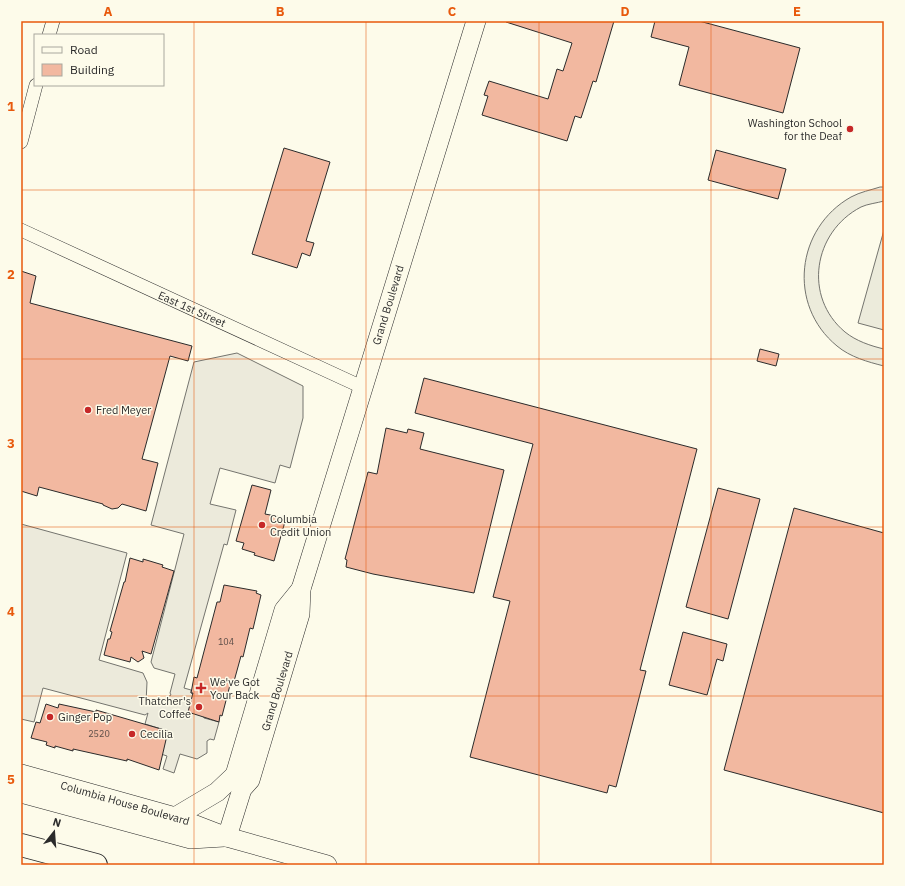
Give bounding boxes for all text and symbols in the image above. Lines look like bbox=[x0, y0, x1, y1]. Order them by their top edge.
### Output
text: A bbox=[104, 3, 113, 20]
text: B bbox=[276, 3, 285, 20]
text: C bbox=[448, 3, 457, 20]
text: D bbox=[620, 3, 630, 20]
text: E bbox=[793, 3, 801, 20]
legend bbox=[34, 34, 164, 86]
text: Road bbox=[70, 42, 98, 57]
text: Building bbox=[70, 62, 115, 77]
text: 1 bbox=[7, 98, 15, 115]
place label: Washington School for the Deaf bbox=[748, 116, 842, 143]
marker: Washington School for the Deaf bbox=[845, 124, 855, 134]
street label: Grand Boulevard bbox=[369, 263, 407, 347]
text: 2 bbox=[7, 266, 15, 283]
street label: East 1st Street bbox=[156, 288, 228, 330]
place label: Fred Meyer bbox=[96, 403, 151, 417]
marker: Fred Meyer bbox=[83, 405, 93, 415]
text: 3 bbox=[7, 435, 15, 452]
place label: Columbia Credit Union bbox=[270, 512, 331, 539]
marker: Columbia Credit Union bbox=[257, 520, 267, 530]
text: 4 bbox=[7, 603, 15, 620]
house number: 104 bbox=[218, 636, 234, 647]
street label: Grand Boulevard bbox=[258, 649, 296, 733]
place label: We've Got Your Back bbox=[210, 675, 260, 702]
marker: We've Got Your Back bbox=[195, 682, 207, 694]
place label: Thatcher's Coffee bbox=[139, 694, 191, 721]
marker: Thatcher's Coffee bbox=[194, 702, 204, 712]
place label: Ginger Pop bbox=[58, 710, 112, 724]
marker: Ginger Pop bbox=[45, 712, 55, 722]
place label: Cecilia bbox=[140, 727, 173, 741]
house number: 2520 bbox=[88, 728, 110, 739]
marker: Cecilia bbox=[127, 729, 137, 739]
text: 5 bbox=[7, 771, 15, 788]
street label: Columbia House Boulevard bbox=[59, 778, 191, 828]
north arrow bbox=[34, 812, 74, 852]
text: N bbox=[51, 815, 63, 830]

